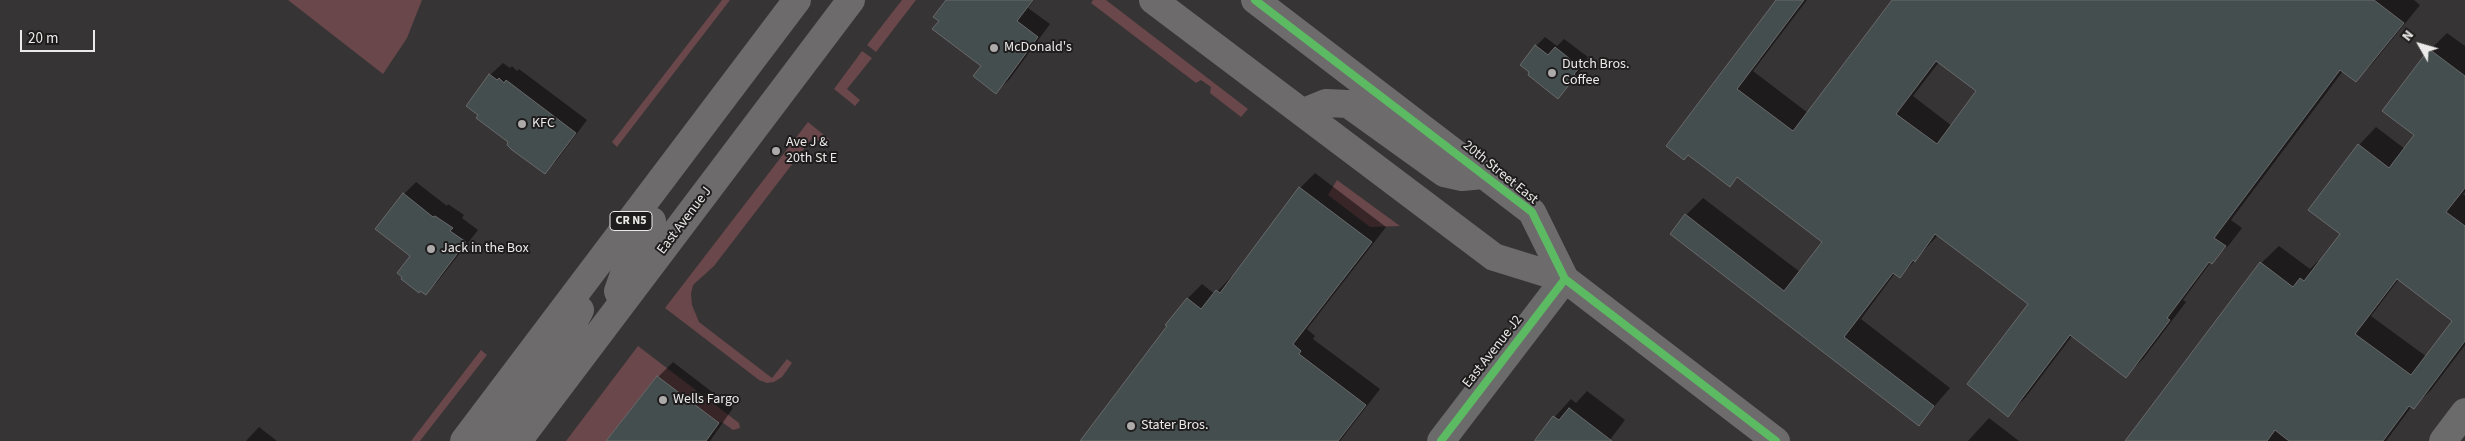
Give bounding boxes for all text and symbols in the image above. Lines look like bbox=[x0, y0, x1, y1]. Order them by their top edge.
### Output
scale bar bbox=[22, 20, 98, 52]
north arrow bbox=[2395, 20, 2445, 70]
text: N bbox=[2397, 26, 2419, 46]
text: 20 m bbox=[28, 28, 58, 49]
place label: McDonald's bbox=[1004, 40, 1072, 56]
marker: McDonald's bbox=[988, 42, 1000, 54]
place label: Dutch Bros. Coffee bbox=[1562, 57, 1629, 90]
marker: Dutch Bros. Coffee bbox=[1546, 67, 1558, 79]
place label: KFC bbox=[532, 116, 555, 132]
marker: KFC bbox=[516, 118, 528, 130]
place label: Ave J & 20th St E bbox=[786, 135, 837, 168]
street label: 20th Street East bbox=[1459, 138, 1541, 208]
marker: Ave J & 20th St E bbox=[770, 145, 782, 157]
street label: East Avenue J bbox=[654, 184, 716, 258]
road number: CR N5 bbox=[610, 212, 652, 230]
place label: Jack in the Box bbox=[441, 241, 529, 257]
marker: Jack in the Box bbox=[425, 243, 437, 255]
street label: East Avenue J2 bbox=[1460, 312, 1526, 392]
place label: Wells Fargo bbox=[673, 392, 739, 408]
marker: Wells Fargo bbox=[657, 394, 669, 406]
place label: Stater Bros. bbox=[1141, 418, 1208, 434]
marker: Stater Bros. bbox=[1125, 420, 1137, 432]

